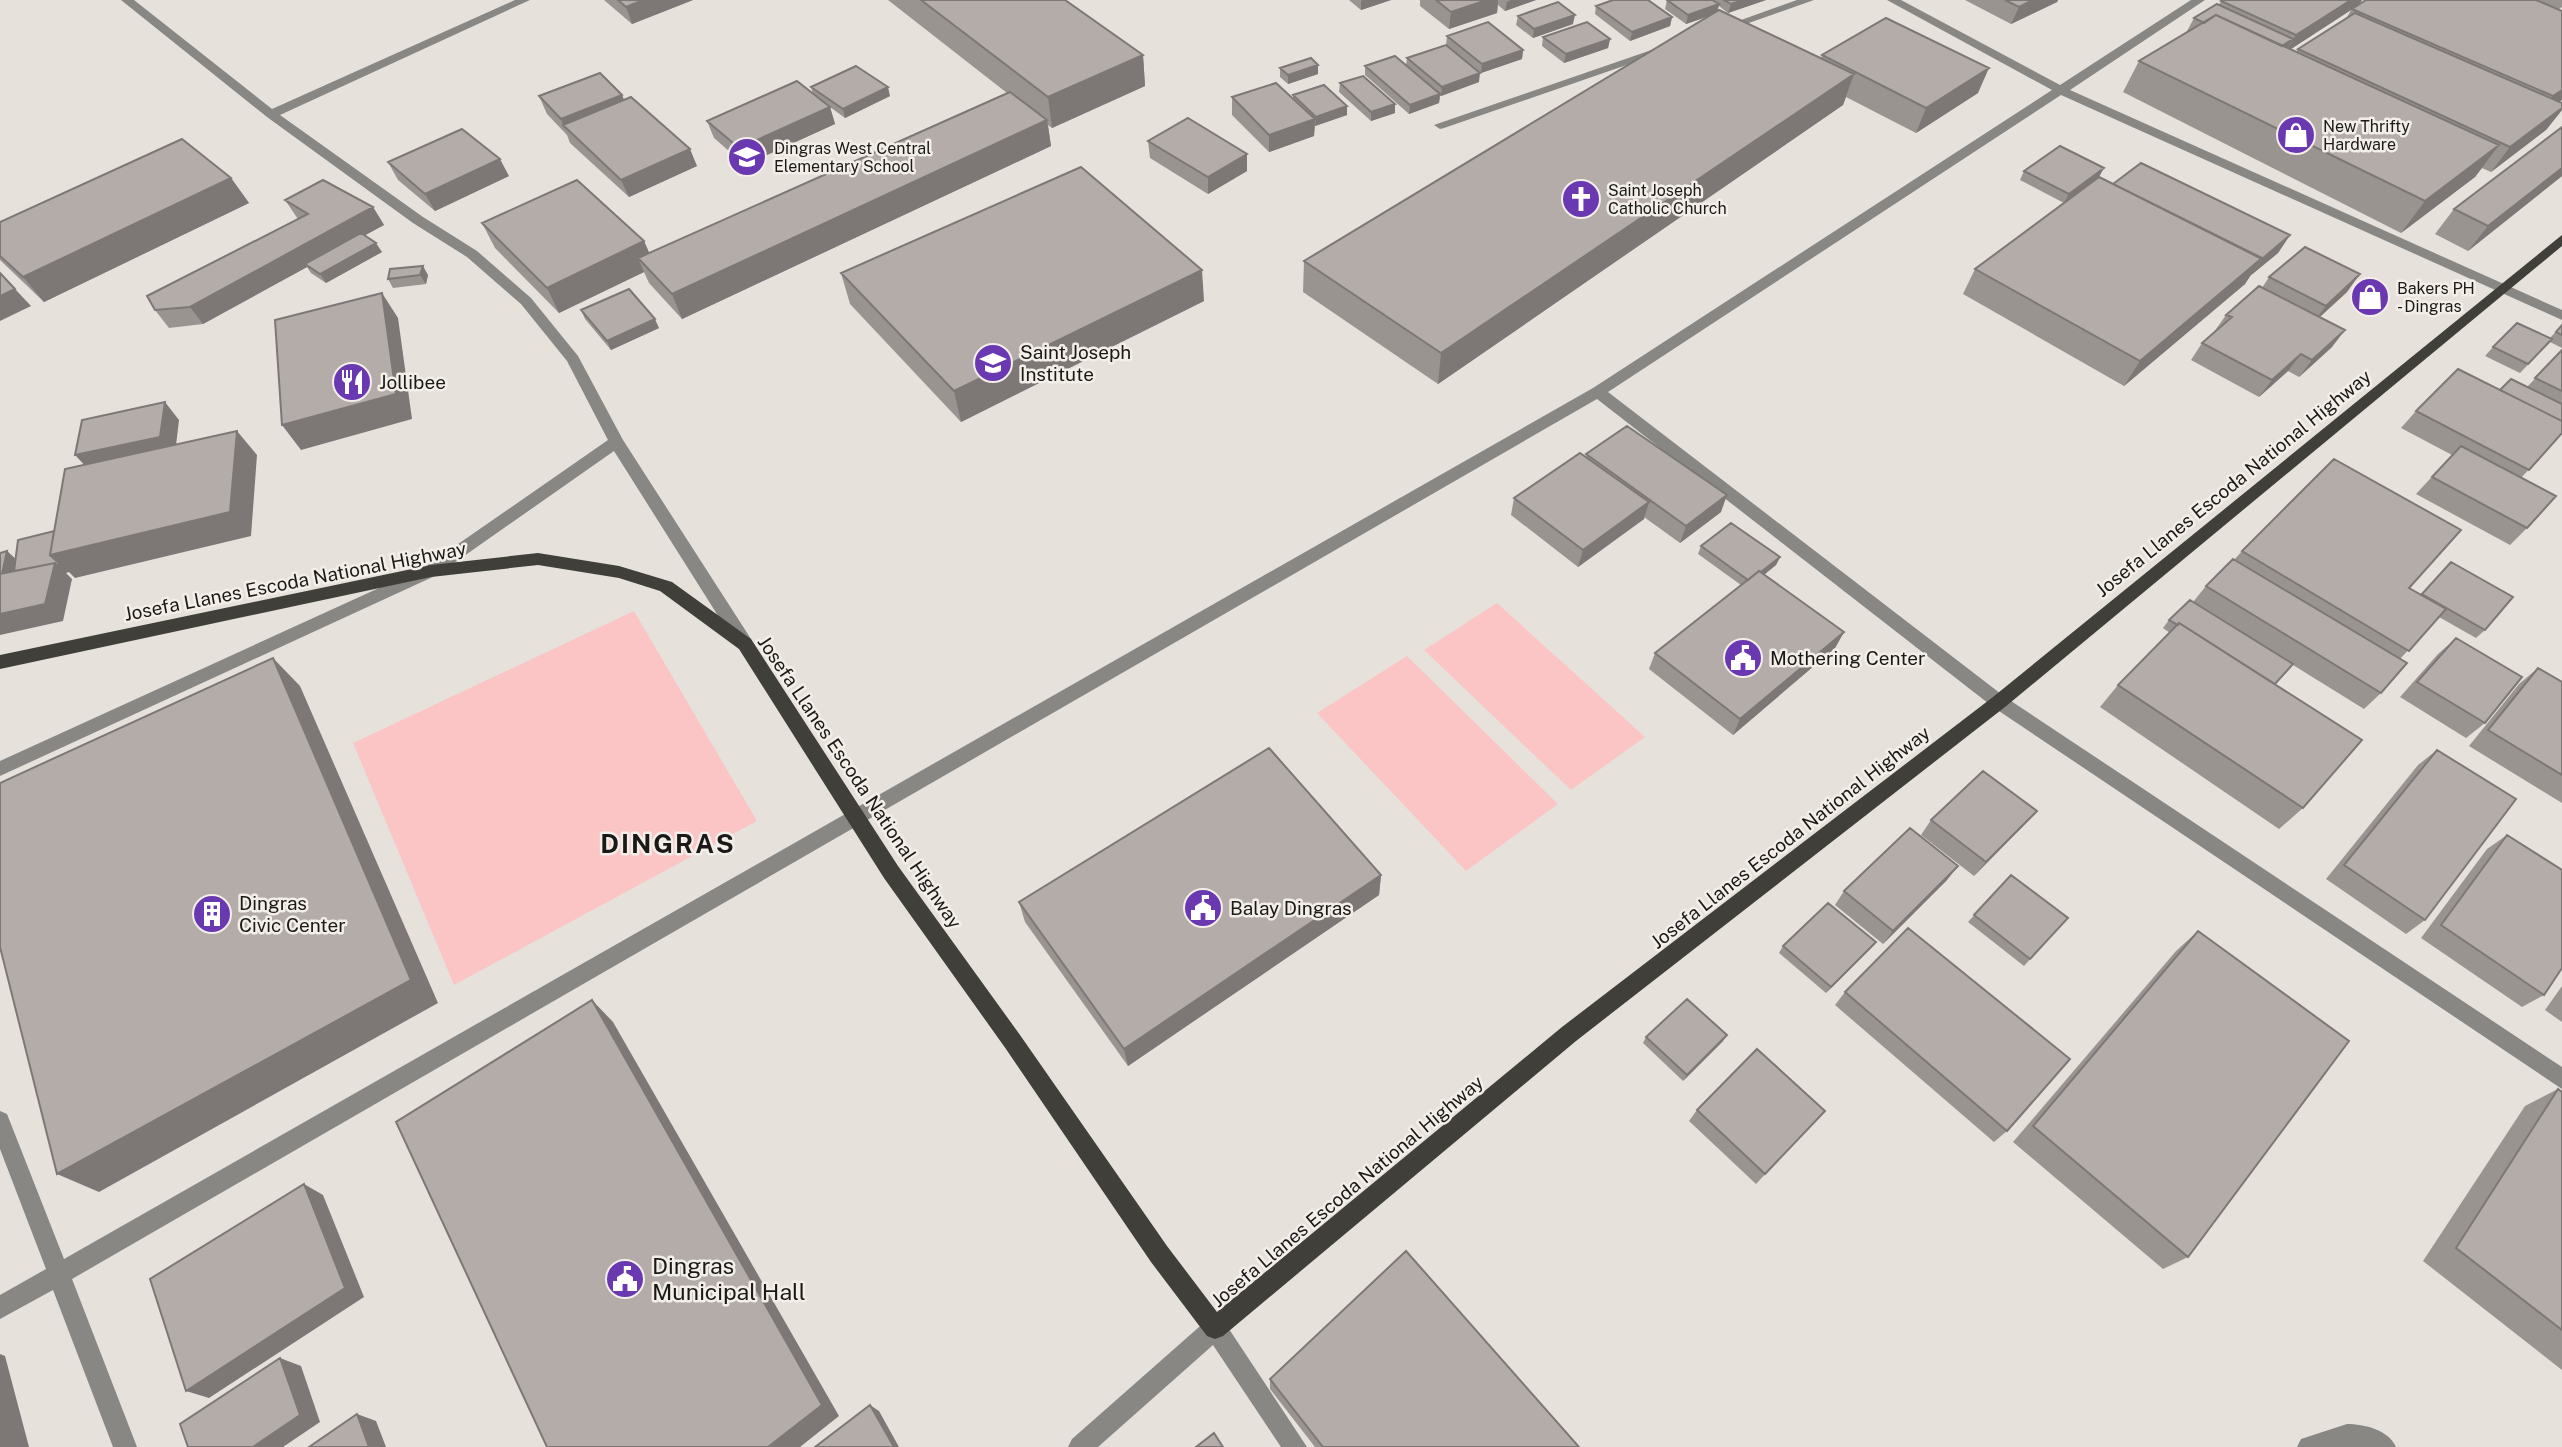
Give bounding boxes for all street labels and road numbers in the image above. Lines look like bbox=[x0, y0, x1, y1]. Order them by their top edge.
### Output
street label: Josefa Llanes Escoda National Highway bbox=[2091, 365, 2375, 601]
street label: Josefa Llanes Escoda National Highway bbox=[122, 537, 468, 625]
street label: Josefa Llanes Escoda National Highway bbox=[754, 632, 966, 932]
street label: Josefa Llanes Escoda National Highway bbox=[1646, 721, 1934, 953]
street label: Josefa Llanes Escoda National Highway bbox=[1207, 1071, 1487, 1311]

